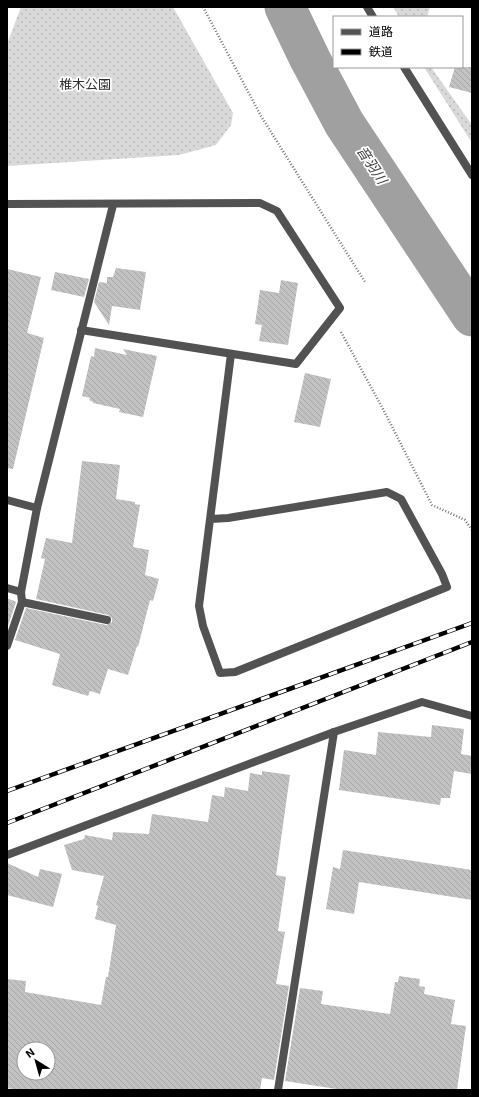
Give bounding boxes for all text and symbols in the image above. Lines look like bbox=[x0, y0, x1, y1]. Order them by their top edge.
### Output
legend bbox=[333, 16, 463, 68]
text: 道路 bbox=[369, 24, 393, 38]
text: 鉄道 bbox=[369, 44, 393, 58]
park label: 椎木公園 bbox=[59, 76, 111, 92]
water label: 音羽川 bbox=[354, 142, 392, 189]
north arrow bbox=[16, 1041, 56, 1081]
text: N bbox=[23, 1045, 37, 1060]

